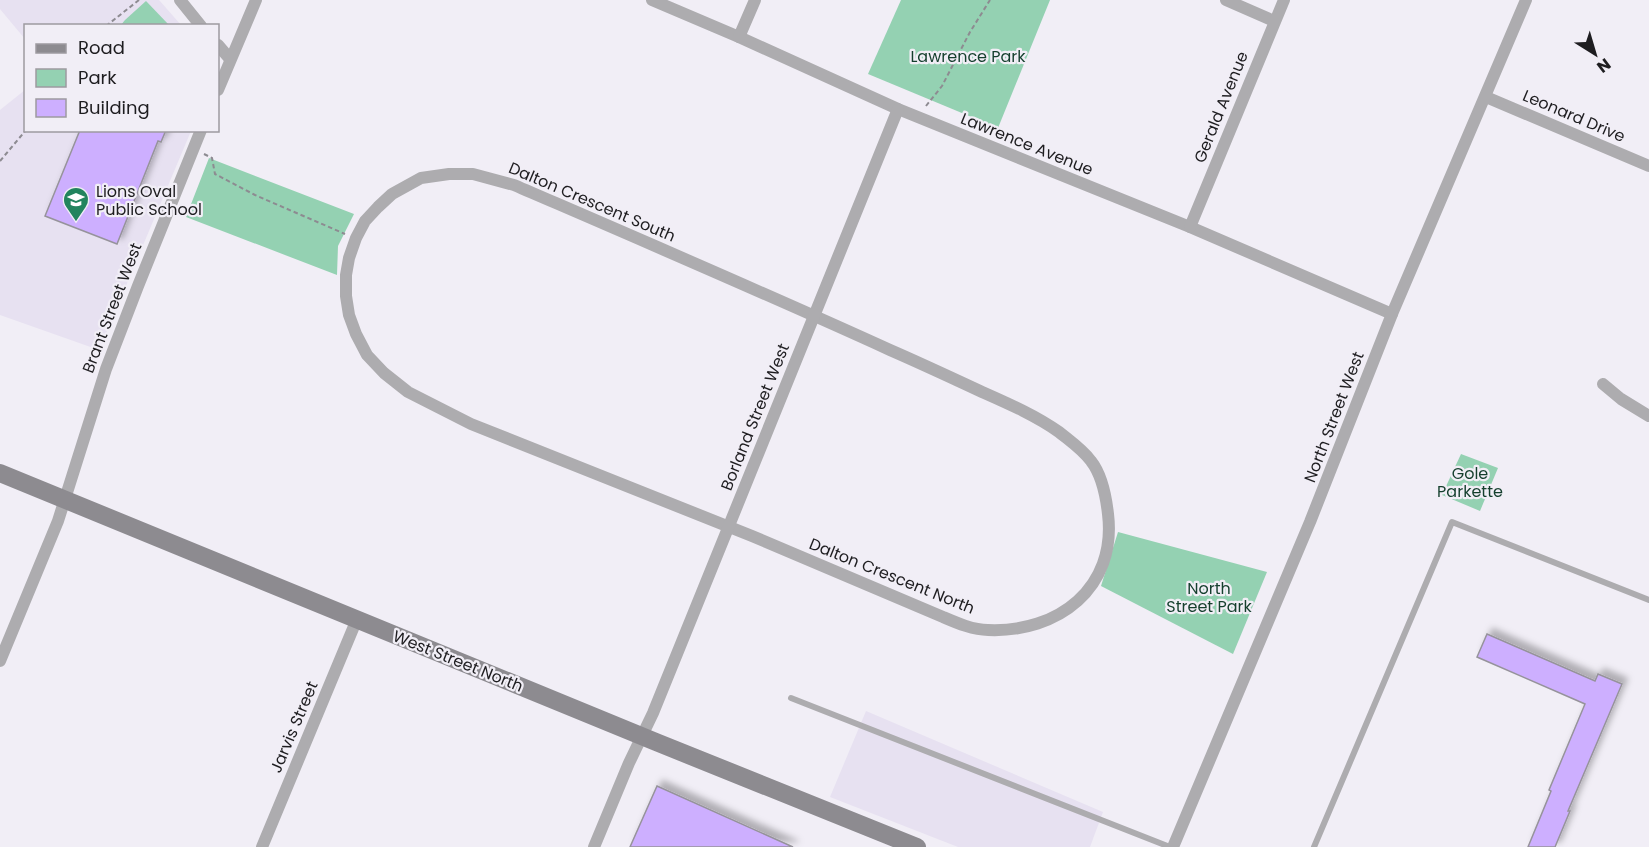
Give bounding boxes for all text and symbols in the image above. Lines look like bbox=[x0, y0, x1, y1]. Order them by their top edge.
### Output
legend bbox=[24, 24, 219, 132]
north arrow bbox=[1565, 24, 1625, 84]
text: Road bbox=[78, 35, 125, 60]
park label: Lawrence Park bbox=[910, 45, 1026, 68]
street label: Gerald Avenue bbox=[1188, 48, 1254, 166]
text: N bbox=[1592, 53, 1615, 78]
text: Park bbox=[78, 65, 117, 90]
street label: Leonard Drive bbox=[1519, 84, 1629, 148]
text: Building bbox=[78, 95, 150, 120]
street label: Lawrence Avenue bbox=[957, 107, 1097, 181]
street label: Dalton Crescent South bbox=[505, 156, 679, 248]
place label: Lions Oval Public School bbox=[96, 180, 202, 221]
school or university icon: Lions Oval Public School bbox=[61, 185, 91, 223]
street label: Brant Street West bbox=[77, 239, 147, 376]
street label: Borland Street West bbox=[715, 340, 795, 494]
street label: North Street West bbox=[1298, 348, 1370, 486]
park label: Gole Parkette bbox=[1437, 462, 1503, 503]
street label: Dalton Crescent North bbox=[806, 532, 978, 620]
park label: North Street Park bbox=[1166, 577, 1252, 618]
street label: West Street North bbox=[389, 624, 527, 698]
street label: Jarvis Street bbox=[264, 677, 324, 776]

